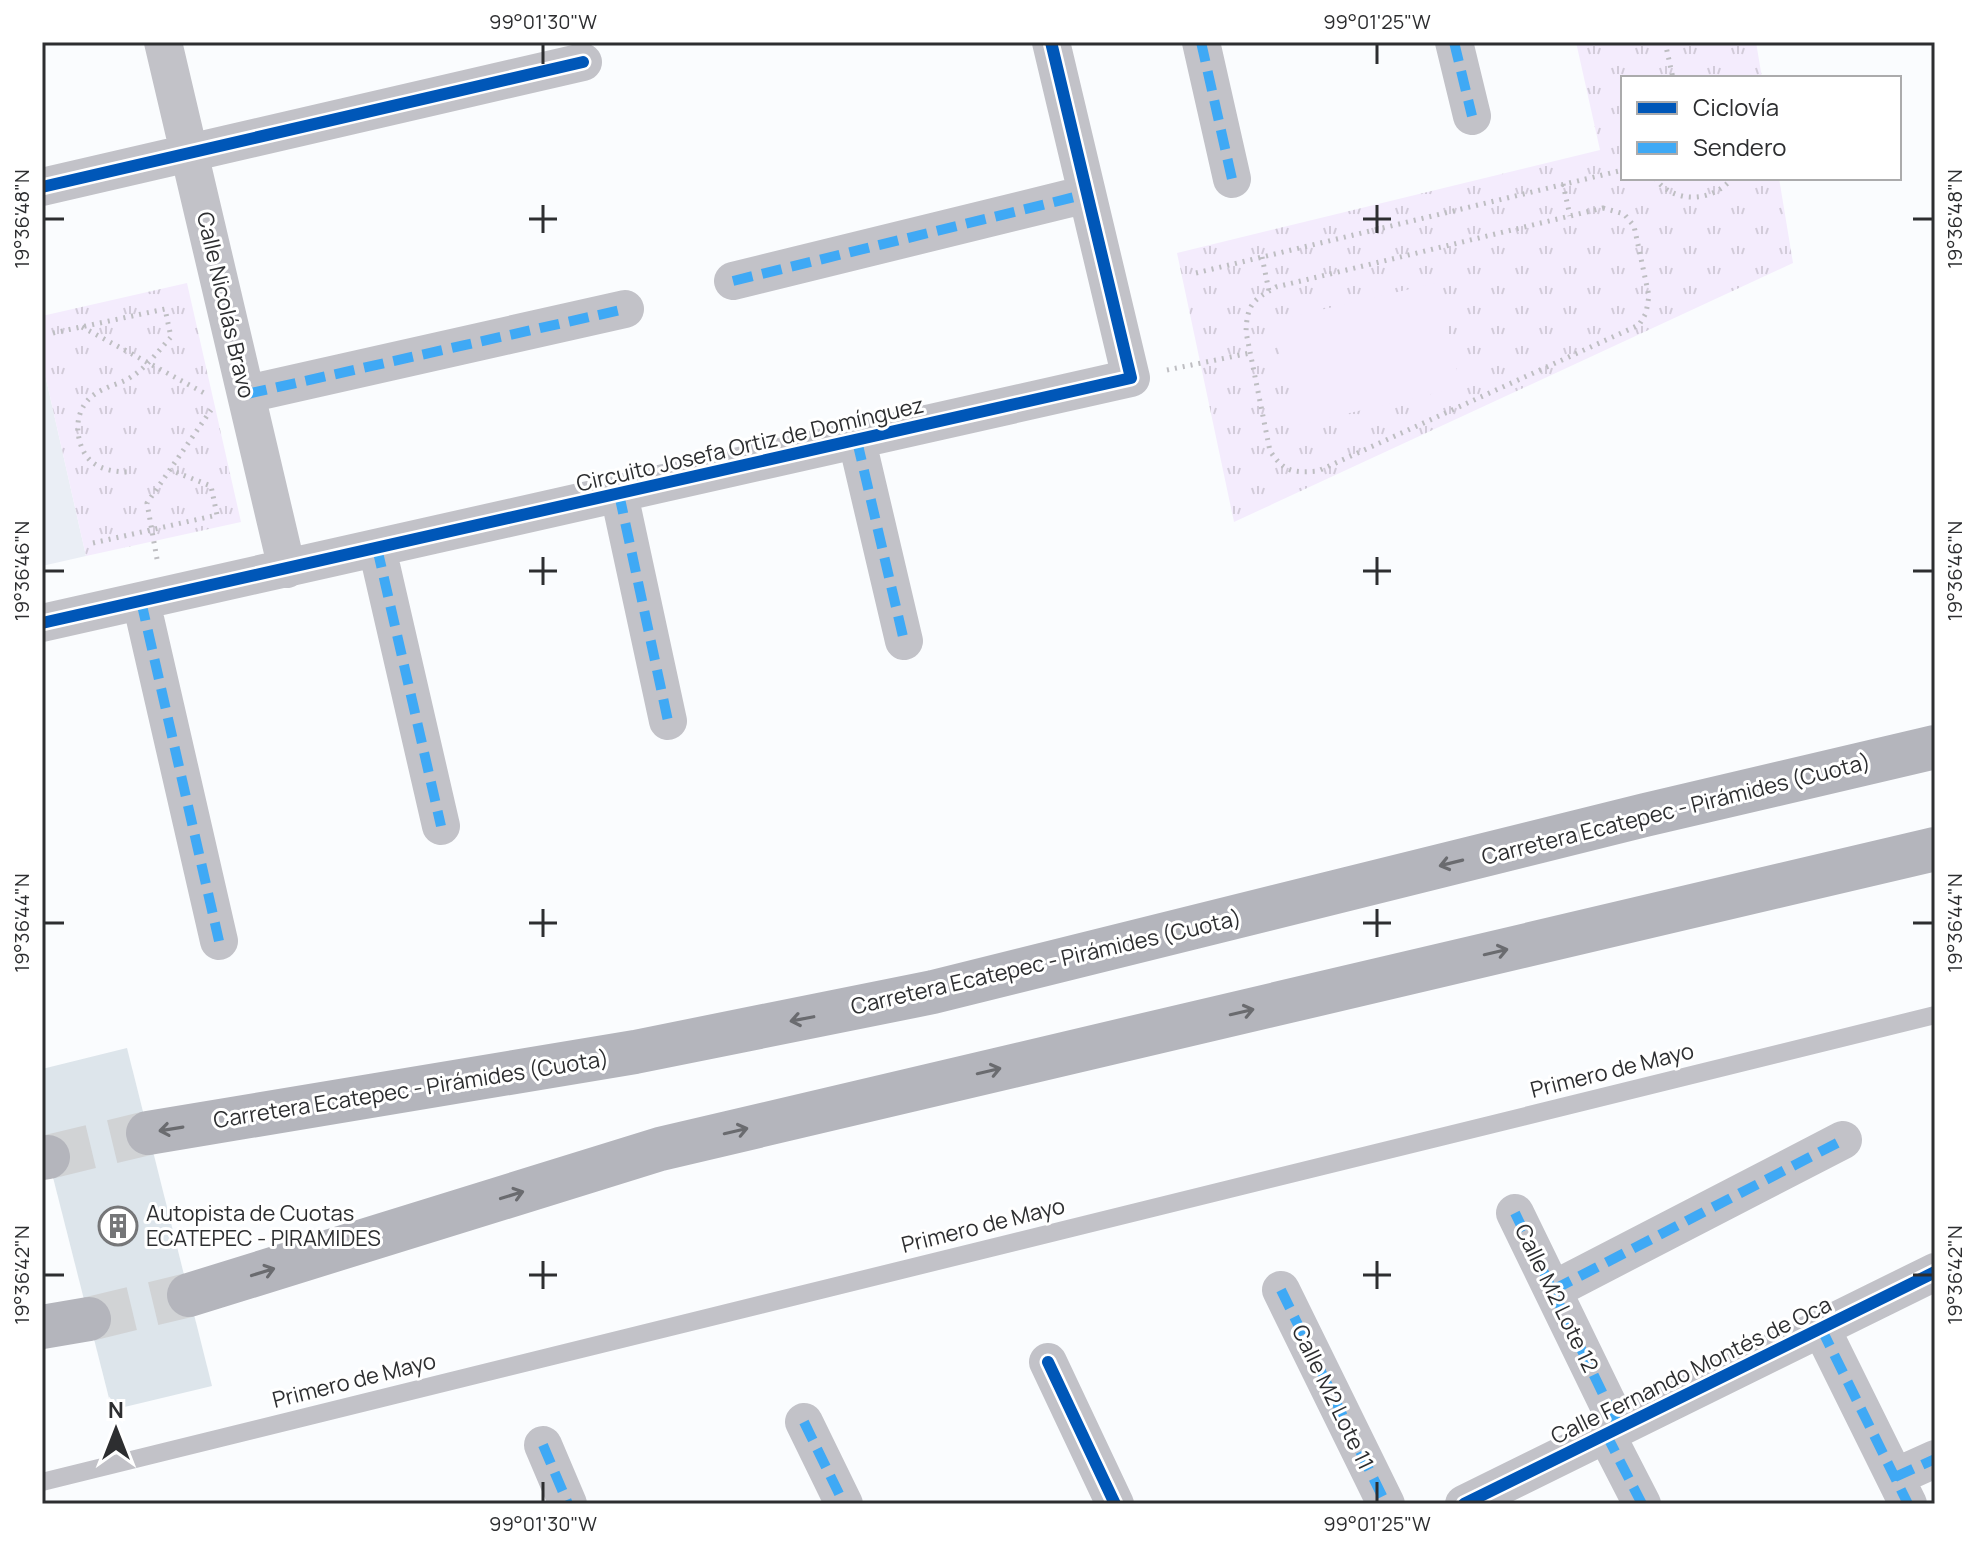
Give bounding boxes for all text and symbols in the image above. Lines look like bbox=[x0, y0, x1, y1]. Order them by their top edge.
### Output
text: 99°01'30"W bbox=[489, 8, 597, 35]
text: 99°01'25"W bbox=[1323, 8, 1431, 35]
legend bbox=[1621, 76, 1901, 180]
text: Ciclovía bbox=[1693, 90, 1779, 123]
text: Sendero bbox=[1693, 130, 1787, 163]
text: 19°36'48"N bbox=[8, 169, 35, 269]
text: 19°36'48"N bbox=[1941, 169, 1968, 269]
street label: Calle Nicolás Bravo bbox=[190, 209, 262, 401]
street label: Circuito Josefa Ortiz de Domínguez bbox=[573, 389, 927, 499]
text: 19°36'46"N bbox=[8, 521, 35, 621]
text: 19°36'46"N bbox=[1941, 521, 1968, 621]
street label: Carretera Ecatepec - Pirámides (Cuota) bbox=[1478, 746, 1874, 872]
one-way arrow bbox=[1438, 857, 1464, 872]
text: 19°36'44"N bbox=[8, 873, 35, 973]
text: 19°36'44"N bbox=[1941, 873, 1968, 973]
street label: Carretera Ecatepec - Pirámides (Cuota) bbox=[848, 902, 1244, 1022]
one-way arrow bbox=[1482, 944, 1508, 959]
one-way arrow bbox=[1229, 1003, 1255, 1018]
one-way arrow bbox=[789, 1012, 815, 1027]
street label: Primero de Mayo bbox=[1527, 1035, 1697, 1105]
street label: Carretera Ecatepec - Pirámides (Cuota) bbox=[211, 1043, 611, 1135]
one-way arrow bbox=[976, 1063, 1002, 1078]
one-way arrow bbox=[159, 1122, 185, 1137]
one-way arrow bbox=[723, 1122, 749, 1137]
one-way arrow bbox=[498, 1187, 524, 1202]
street label: Primero de Mayo bbox=[898, 1190, 1068, 1260]
place label: Autopista de Cuotas ECATEPEC - PIRAMIDES bbox=[146, 1198, 381, 1253]
building icon: Autopista de Cuotas ECATEPEC - PIRAMIDES bbox=[97, 1205, 139, 1247]
street label: Calle M2 Lote 12 bbox=[1508, 1219, 1606, 1377]
text: 19°36'42"N bbox=[8, 1225, 35, 1325]
text: 19°36'42"N bbox=[1941, 1225, 1968, 1325]
one-way arrow bbox=[250, 1264, 276, 1279]
street label: Calle Fernando Montés de Oca bbox=[1546, 1289, 1836, 1451]
street label: Calle M2 Lote 11 bbox=[1285, 1319, 1381, 1475]
street label: Primero de Mayo bbox=[269, 1345, 439, 1415]
north arrow bbox=[76, 1390, 156, 1470]
text: N bbox=[108, 1395, 124, 1425]
text: 99°01'30"W bbox=[489, 1510, 597, 1537]
text: 99°01'25"W bbox=[1323, 1510, 1431, 1537]

